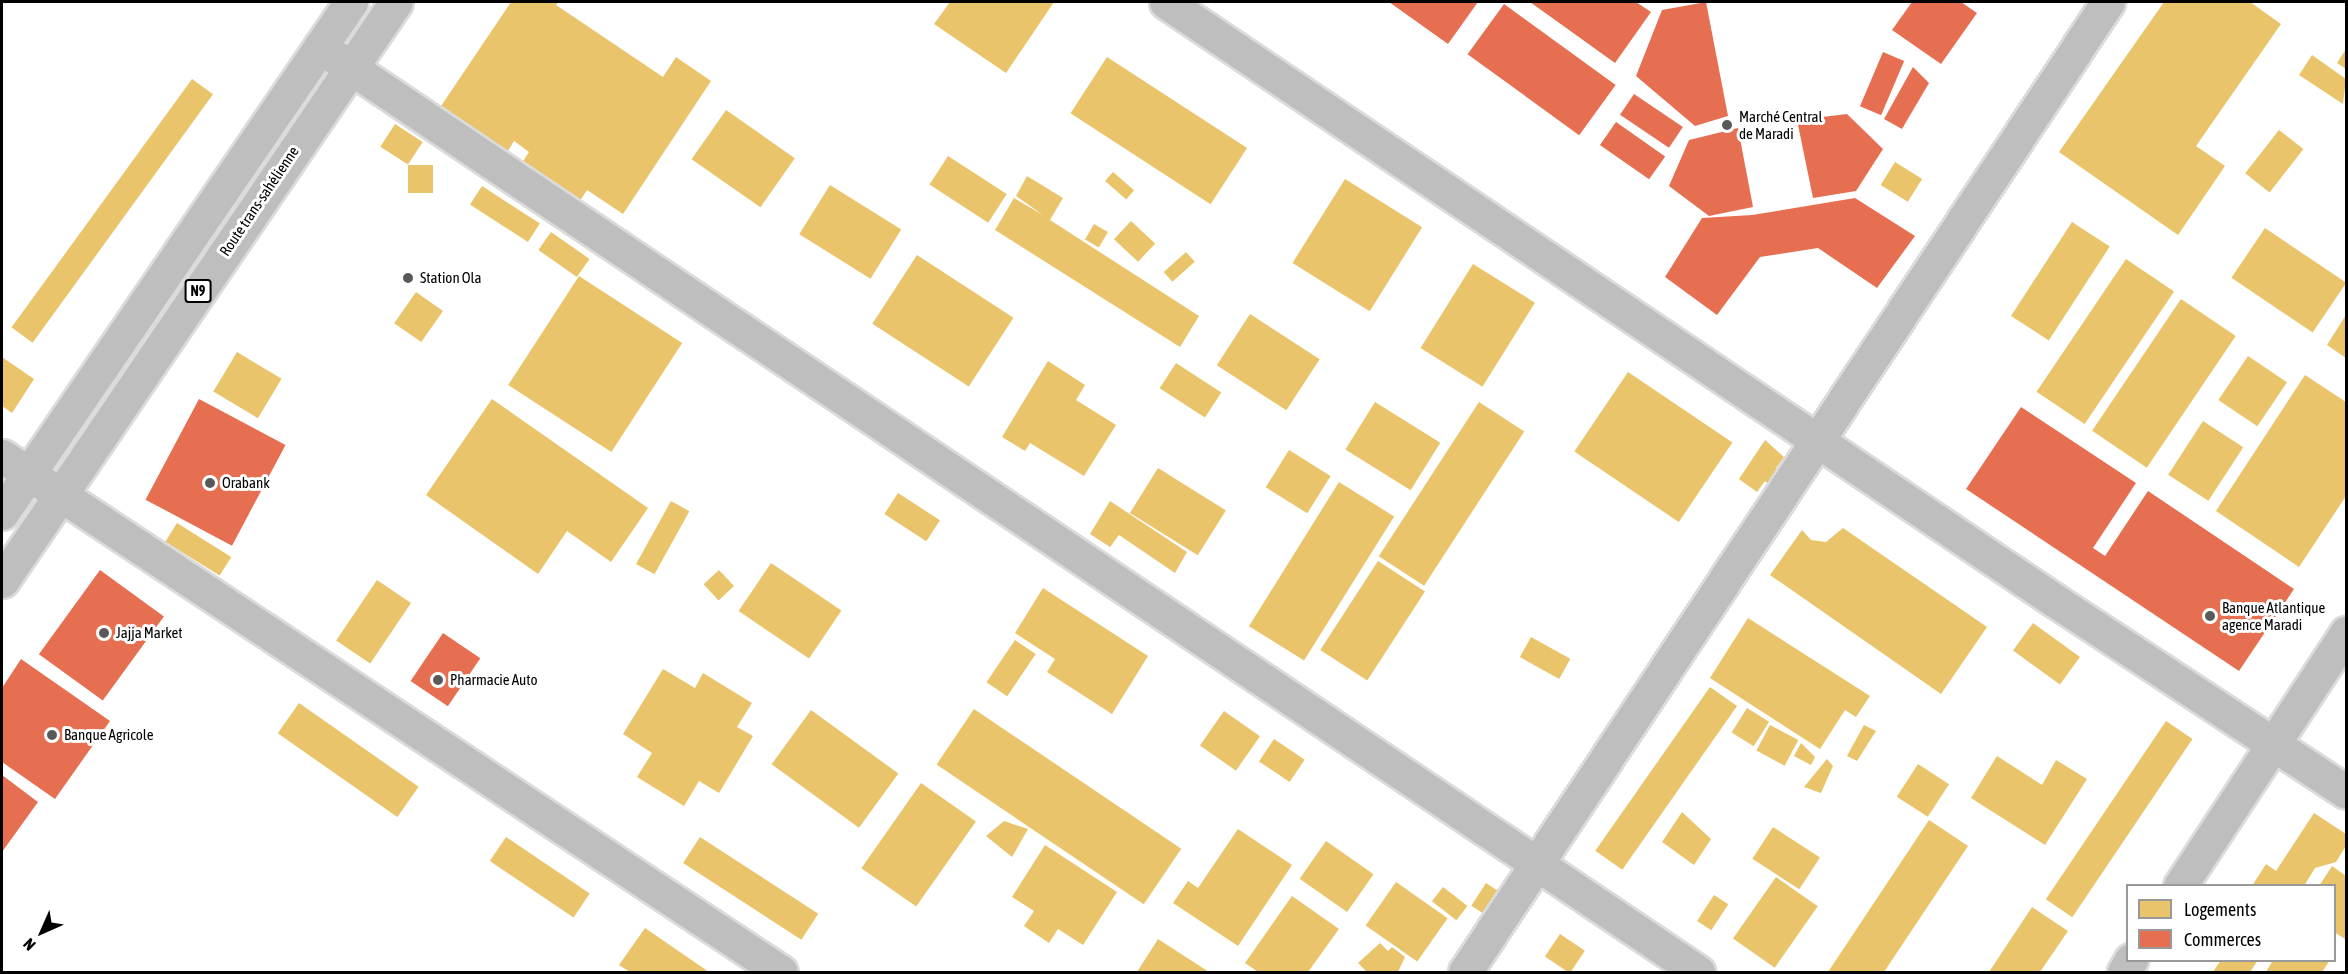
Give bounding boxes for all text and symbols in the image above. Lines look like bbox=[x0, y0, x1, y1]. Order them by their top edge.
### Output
place label: Marché Central de Maradi bbox=[1739, 107, 1822, 142]
marker: Marché Central de Maradi bbox=[1720, 118, 1734, 132]
street label: Route trans-sahélienne bbox=[216, 143, 302, 259]
place label: Station Ola bbox=[420, 269, 481, 287]
marker: Station Ola bbox=[401, 271, 415, 285]
road number: N9 bbox=[184, 280, 212, 302]
place label: Orabank bbox=[222, 474, 270, 492]
marker: Orabank bbox=[203, 476, 217, 490]
place label: Banque Atlantique agence Maradi bbox=[2222, 598, 2325, 633]
marker: Banque Atlantique agence Maradi bbox=[2203, 609, 2217, 623]
place label: Jajja Market bbox=[116, 624, 183, 642]
marker: Jajja Market bbox=[97, 626, 111, 640]
place label: Pharmacie Auto bbox=[450, 671, 537, 689]
marker: Pharmacie Auto bbox=[431, 673, 445, 687]
place label: Banque Agricole bbox=[64, 726, 153, 744]
marker: Banque Agricole bbox=[45, 728, 59, 742]
legend bbox=[2126, 884, 2336, 962]
text: Logements bbox=[2184, 899, 2256, 920]
north arrow bbox=[12, 902, 72, 962]
text: Commerces bbox=[2184, 929, 2261, 950]
text: N bbox=[20, 935, 39, 954]

